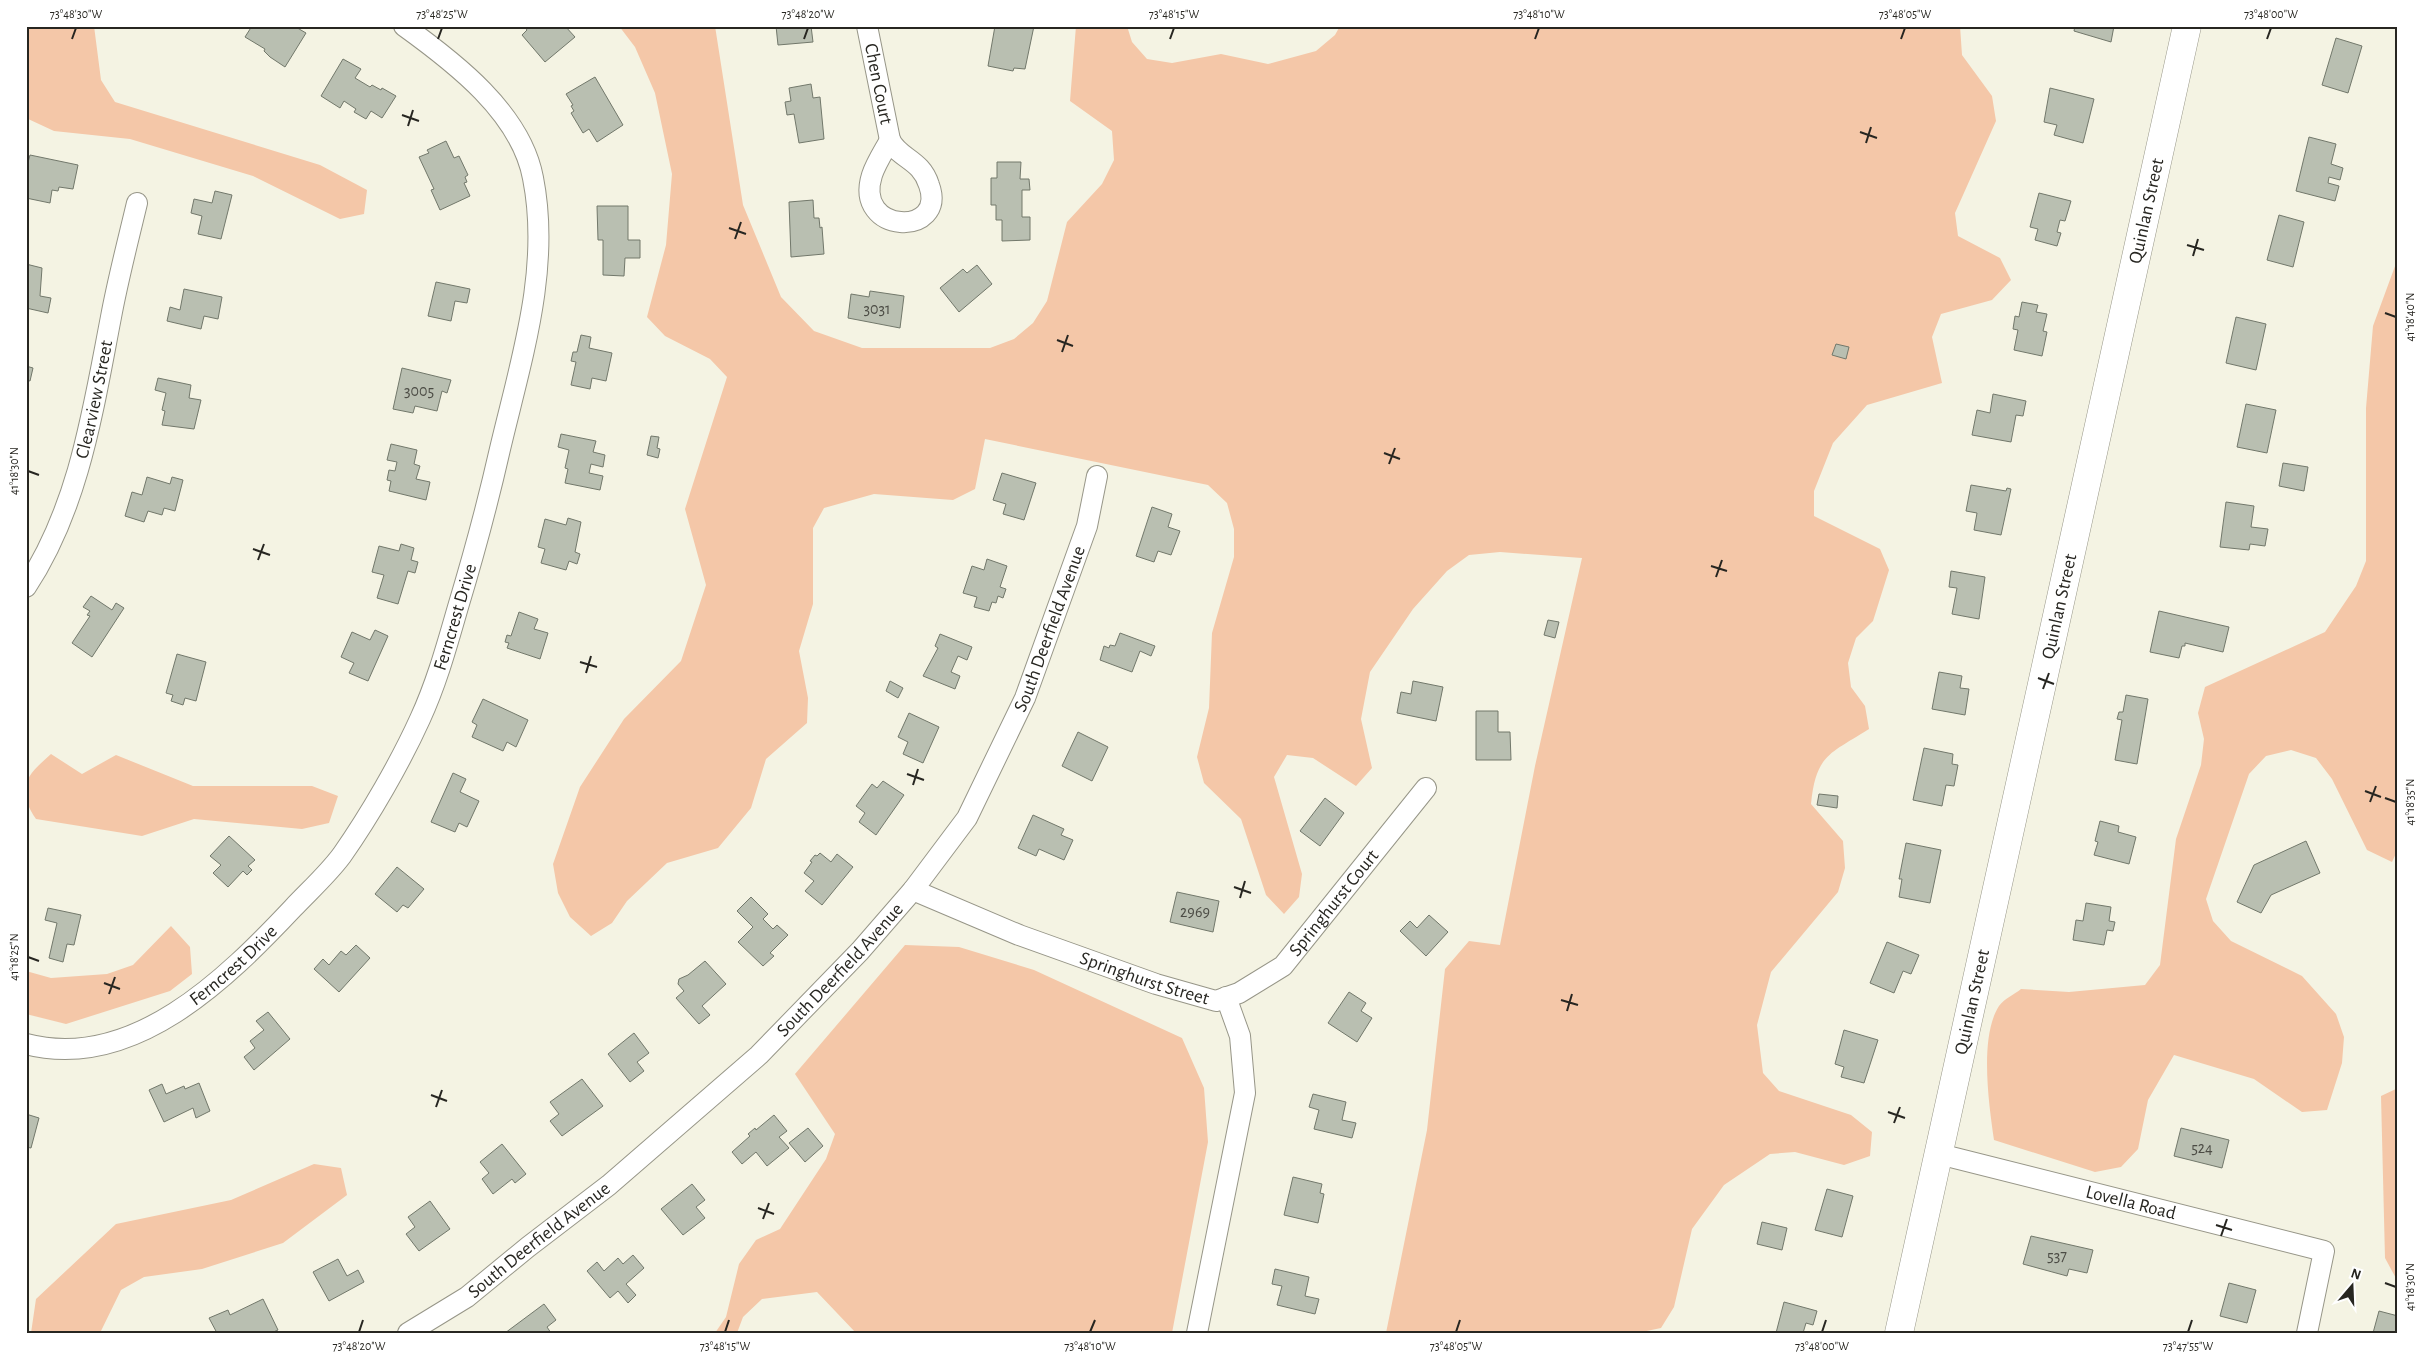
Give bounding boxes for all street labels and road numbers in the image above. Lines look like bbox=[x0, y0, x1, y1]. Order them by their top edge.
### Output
street label: Chen Court bbox=[861, 42, 896, 126]
street label: Quinlan Street bbox=[2125, 156, 2167, 265]
street label: Clearview Street bbox=[72, 339, 116, 461]
street label: South Deerfield Avenue bbox=[1010, 543, 1089, 715]
street label: Quinlan Street bbox=[2038, 552, 2080, 661]
street label: Ferncrest Drive bbox=[430, 561, 480, 673]
street label: Springhurst Court bbox=[1285, 846, 1382, 960]
street label: South Deerfield Avenue bbox=[773, 899, 907, 1040]
street label: Ferncrest Drive bbox=[186, 921, 281, 1009]
street label: Springhurst Street bbox=[1077, 948, 1211, 1008]
street label: Quinlan Street bbox=[1951, 948, 1993, 1056]
street label: South Deerfield Avenue bbox=[464, 1178, 614, 1302]
street label: Lovella Road bbox=[2084, 1182, 2178, 1223]

